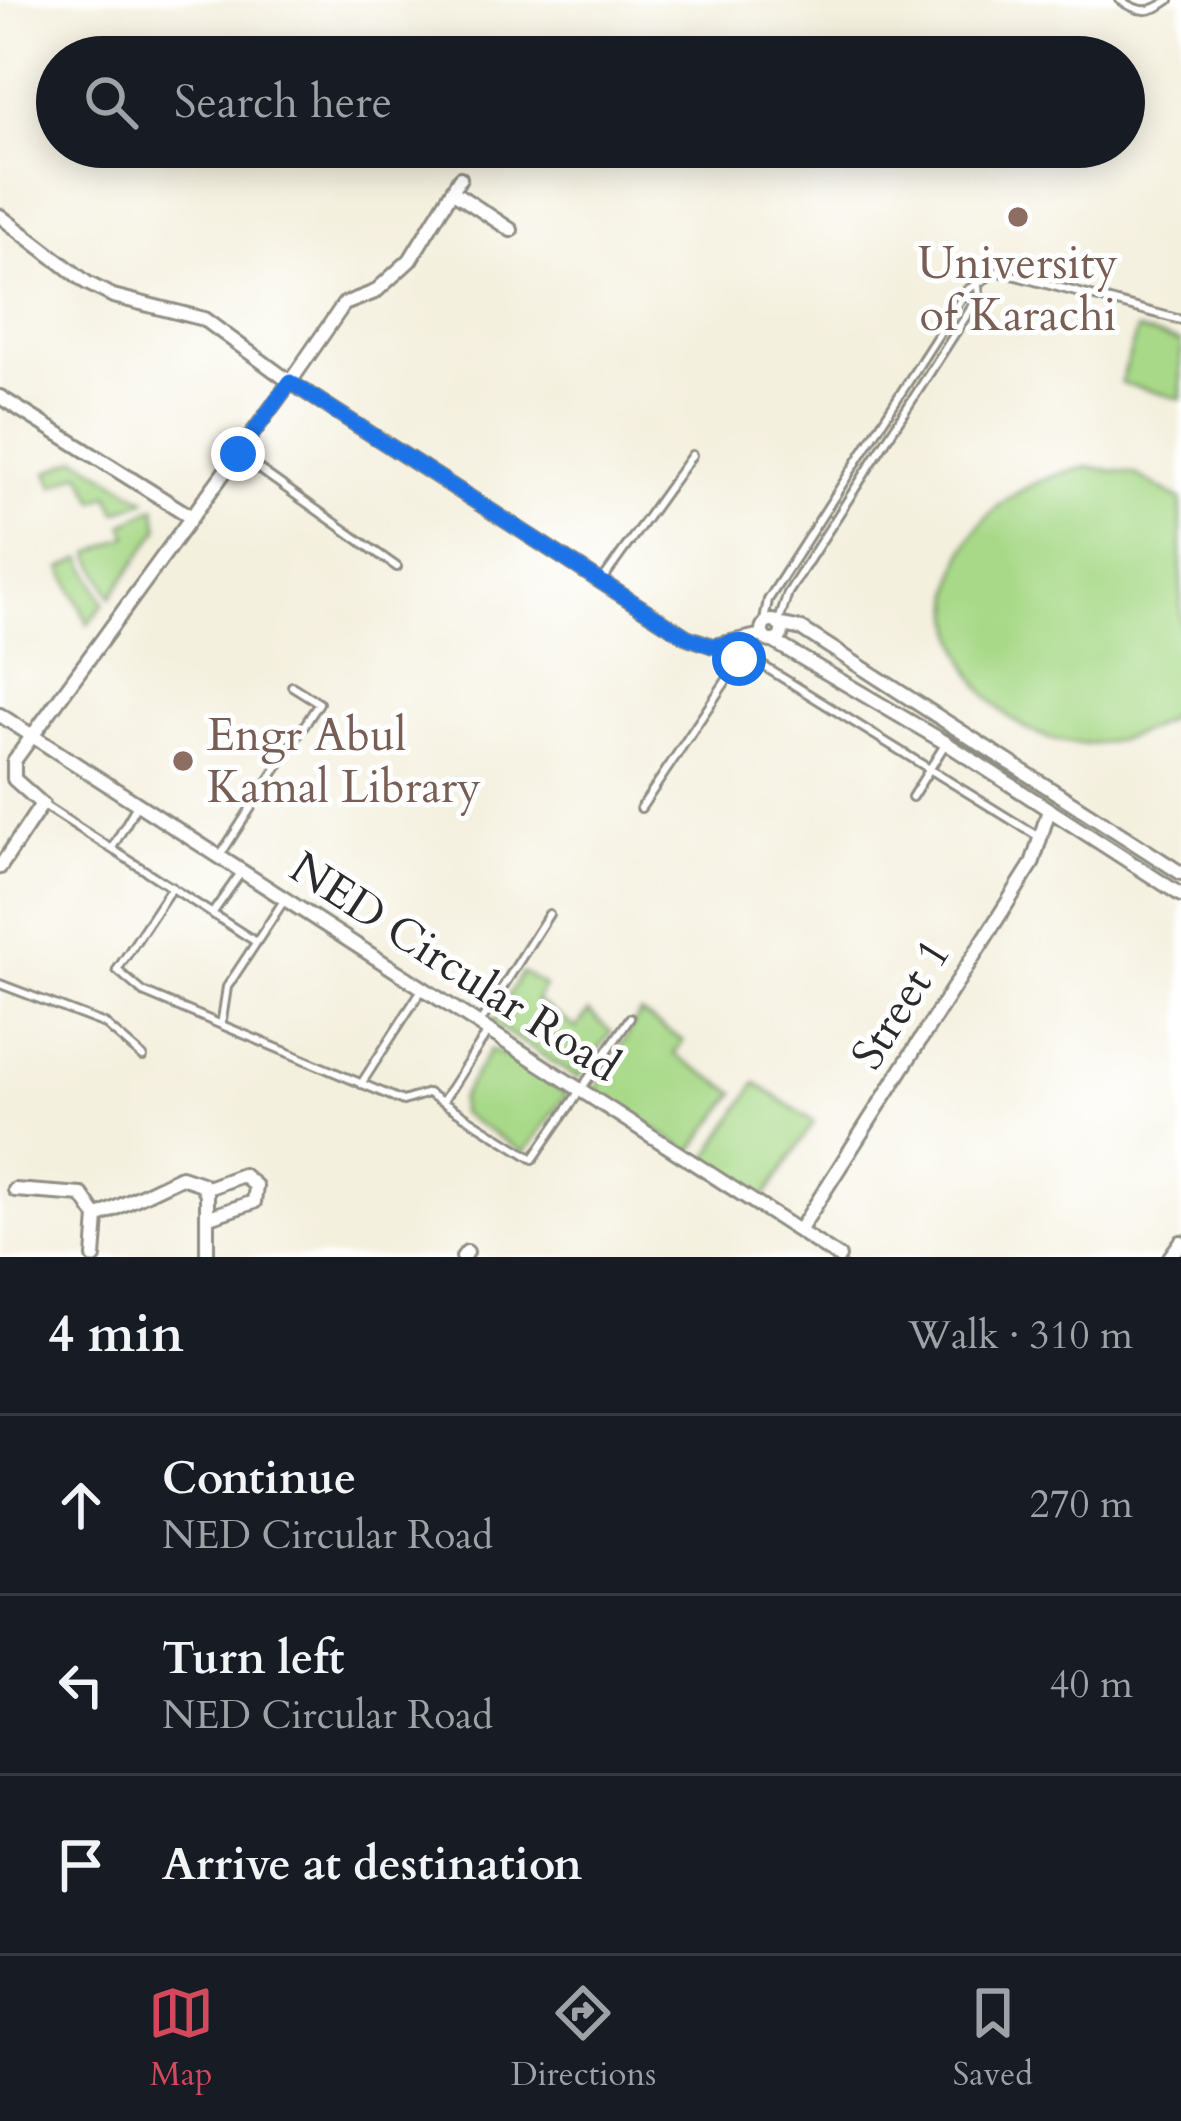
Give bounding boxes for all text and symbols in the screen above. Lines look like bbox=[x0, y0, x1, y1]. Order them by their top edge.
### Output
search box bbox=[36, 36, 1145, 168]
icon: search bbox=[78, 69, 144, 135]
text: Search here bbox=[174, 72, 392, 133]
marker: University of Karachi bbox=[1005, 204, 1031, 230]
place label: University of Karachi bbox=[918, 233, 1118, 346]
route end bbox=[211, 427, 265, 481]
route start bbox=[712, 632, 766, 686]
place label: Engr Abul Kamal Library bbox=[207, 705, 481, 818]
marker: Engr Abul Kamal Library bbox=[170, 748, 196, 774]
street label: NED Circular Road bbox=[278, 837, 632, 1097]
street label: Street 1 bbox=[837, 927, 965, 1081]
text: 4 min bbox=[48, 1300, 184, 1370]
text: Walk · 310 m bbox=[908, 1309, 1133, 1362]
text: Continue bbox=[162, 1448, 356, 1509]
icon: ahead bbox=[48, 1472, 114, 1538]
text: 270 m bbox=[1030, 1478, 1133, 1531]
text: NED Circular Road bbox=[162, 1509, 493, 1562]
text: Turn left bbox=[162, 1628, 344, 1689]
icon: left bbox=[48, 1652, 114, 1718]
text: 40 m bbox=[1050, 1658, 1133, 1711]
text: NED Circular Road bbox=[162, 1689, 493, 1742]
icon: arrive bbox=[48, 1832, 114, 1898]
text: Arrive at destination bbox=[162, 1834, 582, 1895]
tab: Map bbox=[148, 1980, 214, 2097]
tab: Directions bbox=[511, 1980, 656, 2097]
tab: Saved bbox=[953, 1980, 1033, 2097]

